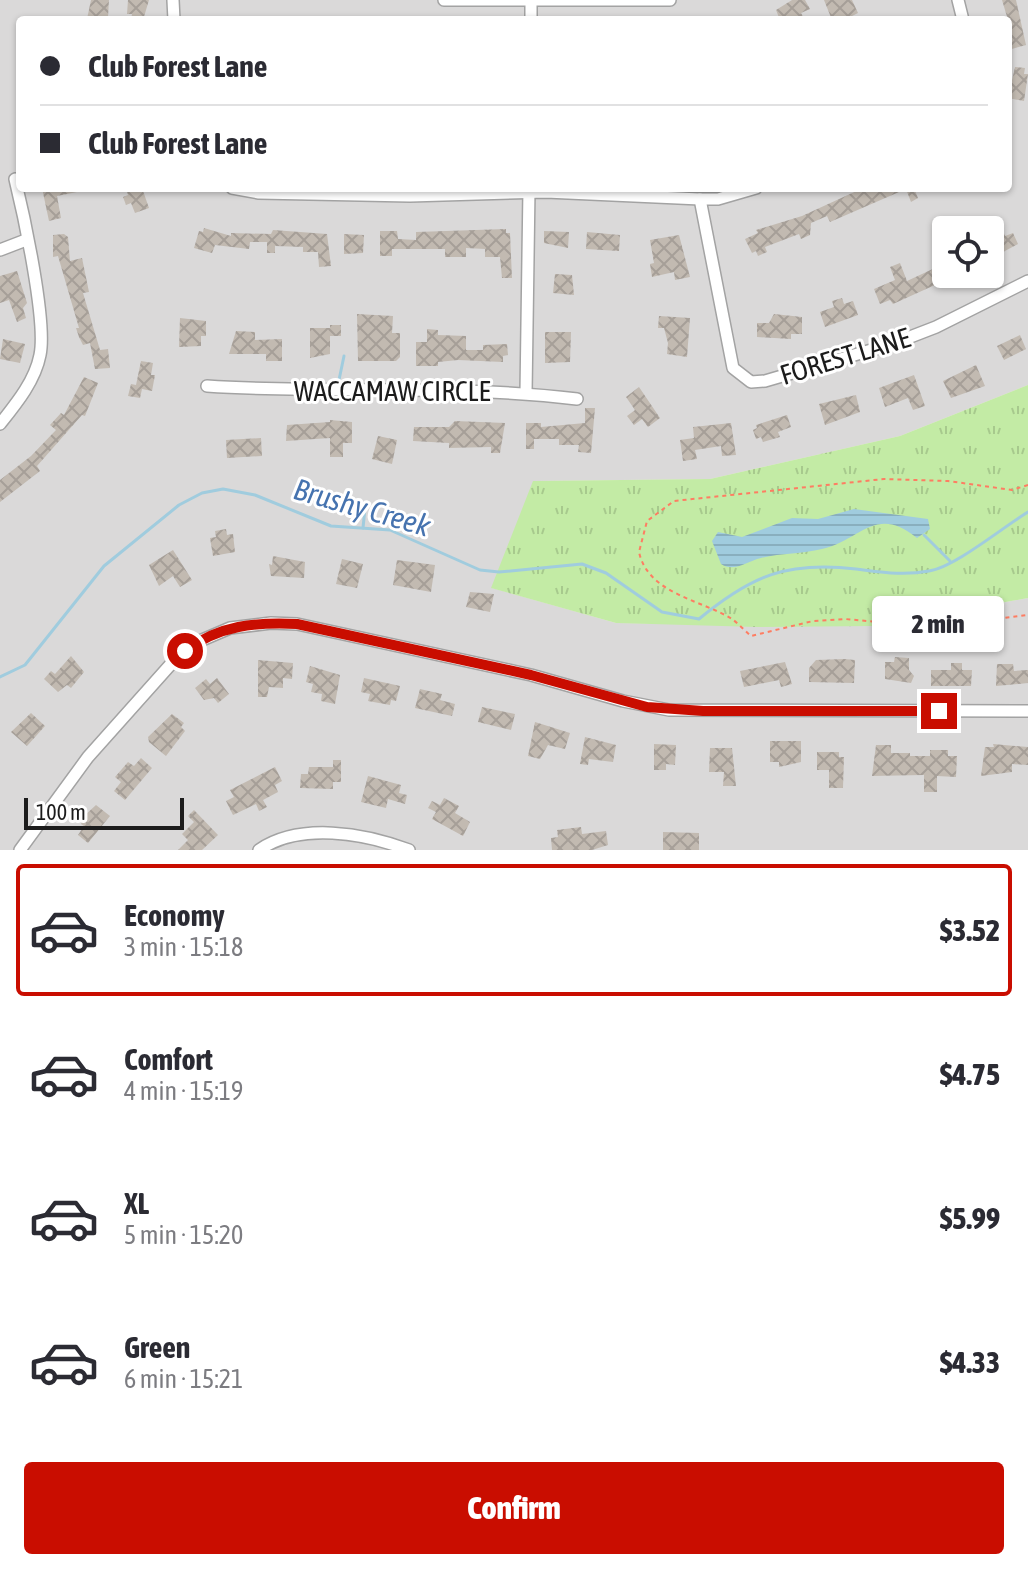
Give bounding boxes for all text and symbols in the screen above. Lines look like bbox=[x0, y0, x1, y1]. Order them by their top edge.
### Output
text: Club Forest Lane bbox=[88, 49, 267, 83]
text: Club Forest Lane bbox=[88, 126, 267, 160]
map controls bbox=[932, 216, 1004, 288]
button: locate bbox=[932, 216, 1004, 288]
street label: FOREST LANE bbox=[776, 321, 914, 391]
street label: WACCAMAW CIRCLE bbox=[294, 375, 490, 407]
water label: Brushy Creek bbox=[290, 471, 435, 543]
callout: 2 min bbox=[873, 595, 1005, 651]
text: 2 min bbox=[911, 609, 965, 639]
route start bbox=[167, 633, 203, 669]
route end bbox=[921, 693, 957, 729]
scale bar bbox=[24, 794, 184, 830]
text: 100 m bbox=[36, 799, 86, 825]
icon: car bbox=[28, 894, 100, 966]
text: Economy bbox=[124, 898, 225, 932]
text: $3.52 bbox=[940, 913, 1000, 947]
text: 3 min · 15:18 bbox=[124, 932, 243, 962]
icon: car bbox=[28, 1038, 100, 1110]
text: Comfort bbox=[124, 1042, 213, 1076]
text: $4.75 bbox=[940, 1057, 1000, 1091]
text: 4 min · 15:19 bbox=[124, 1076, 243, 1106]
icon: car bbox=[28, 1182, 100, 1254]
text: XL bbox=[124, 1186, 149, 1220]
text: $5.99 bbox=[940, 1201, 1000, 1235]
text: 5 min · 15:20 bbox=[124, 1220, 243, 1250]
icon: car bbox=[28, 1326, 100, 1398]
text: Green bbox=[124, 1330, 190, 1364]
text: $4.33 bbox=[940, 1345, 1000, 1379]
text: 6 min · 15:21 bbox=[124, 1364, 243, 1394]
button: Confirm bbox=[24, 1462, 1004, 1554]

